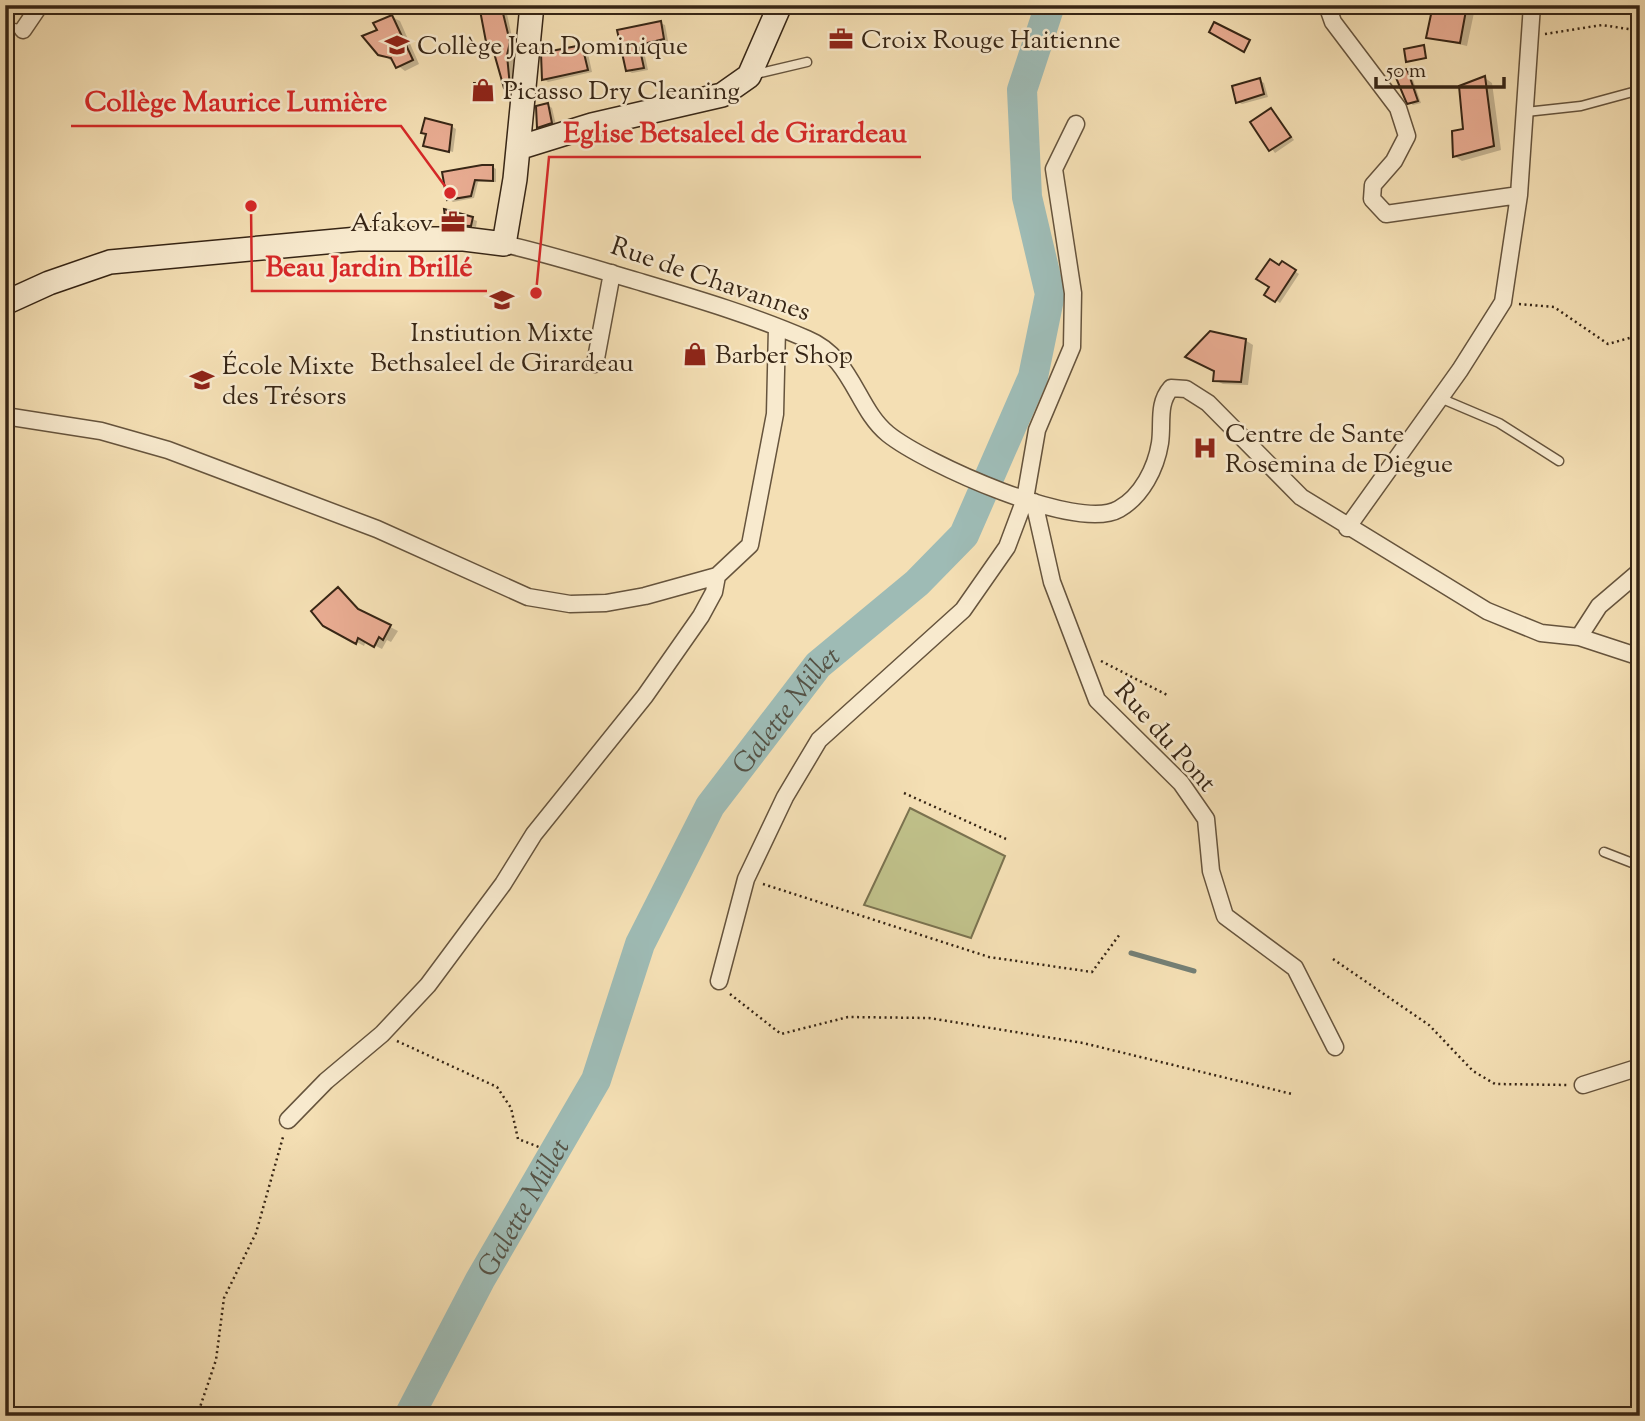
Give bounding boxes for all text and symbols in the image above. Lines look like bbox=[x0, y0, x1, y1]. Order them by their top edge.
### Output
place label: Croix Rouge Haitienne bbox=[861, 23, 1121, 60]
office icon: Croix Rouge Haitienne bbox=[827, 25, 855, 53]
place label: Collège Jean Dominique bbox=[417, 29, 688, 66]
school or university icon: Collège Jean Dominique bbox=[383, 31, 411, 59]
scale bar bbox=[1376, 46, 1503, 90]
text: 50 m bbox=[1385, 57, 1426, 87]
place label: Picasso Dry Cleaning bbox=[503, 74, 740, 111]
shop icon: Picasso Dry Cleaning bbox=[469, 76, 497, 104]
callout: Collège Maurice Lumière bbox=[71, 77, 401, 126]
text: Collège Maurice Lumière bbox=[85, 84, 387, 124]
callout: Eglise Betsaleel de Girardeau bbox=[549, 108, 921, 157]
text: Eglise Betsaleel de Girardeau bbox=[563, 115, 908, 155]
place label: Afakov bbox=[350, 206, 433, 243]
office icon: Afakov bbox=[439, 208, 467, 236]
street label: Rue de Chavannes bbox=[605, 229, 815, 332]
callout: Beau Jardin Brillé bbox=[252, 242, 487, 291]
text: Beau Jardin Brillé bbox=[265, 249, 473, 289]
school or university icon: Instiution Mixte Bethsaleel de Girardeau bbox=[488, 286, 516, 314]
place label: Instiution Mixte Bethsaleel de Girardeau bbox=[370, 316, 634, 383]
place label: Barber Shop bbox=[715, 338, 853, 375]
shop icon: Barber Shop bbox=[681, 340, 709, 368]
place label: École Mixte des Trésors bbox=[222, 349, 354, 416]
school or university icon: École Mixte des Trésors bbox=[188, 366, 216, 394]
place label: Centre de Sante Rosemina de Diegue bbox=[1225, 417, 1453, 484]
hospital icon: Centre de Sante Rosemina de Diegue bbox=[1191, 434, 1219, 462]
water label: Galette Millet bbox=[724, 638, 850, 784]
street label: Rue du Pont bbox=[1104, 674, 1224, 801]
water label: Galette Millet bbox=[469, 1131, 581, 1285]

